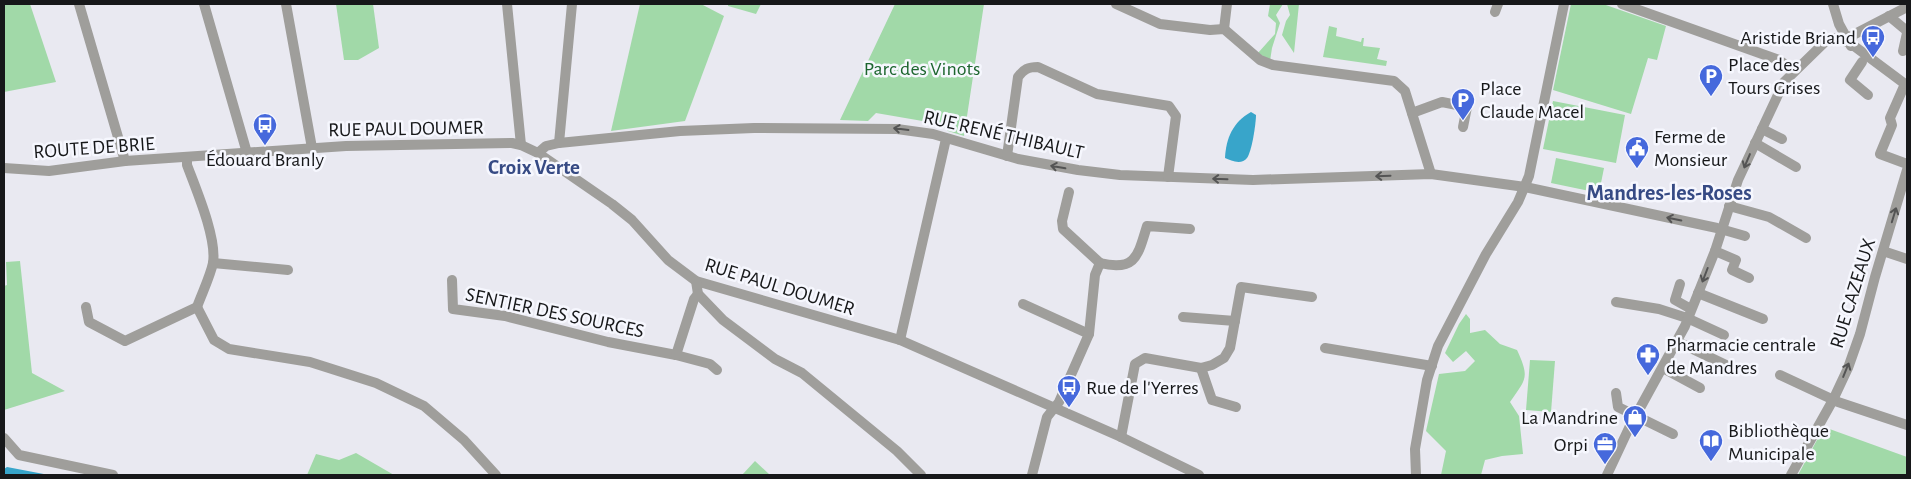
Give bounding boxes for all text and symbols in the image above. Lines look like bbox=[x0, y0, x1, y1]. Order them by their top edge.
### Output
bus stop icon: Aristide Briand bbox=[1860, 24, 1886, 58]
place label: Aristide Briand bbox=[1740, 28, 1856, 48]
place label: Place des Tours Grises bbox=[1728, 55, 1820, 98]
park label: Parc des Vinots bbox=[864, 59, 980, 79]
parking icon: Place des Tours Grises bbox=[1698, 63, 1724, 97]
place label: Place Claude Macel bbox=[1480, 79, 1584, 122]
parking icon: Place Claude Macel bbox=[1450, 87, 1476, 121]
street label: RUE RENÉ THIBAULT bbox=[922, 106, 1086, 163]
bus stop icon: Édouard Branly bbox=[252, 112, 278, 146]
street label: RUE PAUL DOUMER bbox=[328, 118, 484, 140]
one-way arrow bbox=[893, 124, 909, 134]
place label: Ferme de Monsieur bbox=[1654, 127, 1728, 170]
street label: ROUTE DE BRIE bbox=[33, 134, 156, 162]
public building icon: Ferme de Monsieur bbox=[1624, 135, 1650, 169]
place label: Édouard Branly bbox=[206, 149, 325, 170]
one-way arrow bbox=[1741, 153, 1751, 168]
district label: Croix Verte bbox=[488, 157, 580, 178]
one-way arrow bbox=[1051, 162, 1067, 172]
one-way arrow bbox=[1375, 172, 1391, 181]
one-way arrow bbox=[1213, 174, 1229, 183]
district label: Mandres-les-Roses bbox=[1586, 182, 1752, 204]
one-way arrow bbox=[1889, 207, 1899, 223]
one-way arrow bbox=[1666, 214, 1682, 223]
street label: RUE CAZEAUX bbox=[1827, 236, 1879, 351]
street label: RUE PAUL DOUMER bbox=[702, 255, 857, 319]
one-way arrow bbox=[1700, 268, 1709, 283]
street label: SENTIER DES SOURCES bbox=[464, 284, 646, 342]
place label: Pharmacie centrale de Mandres bbox=[1666, 335, 1816, 378]
pharmacy icon: Pharmacie centrale de Mandres bbox=[1635, 342, 1661, 376]
one-way arrow bbox=[1843, 363, 1852, 378]
bus stop icon: Rue de l'Yerres bbox=[1056, 374, 1082, 408]
place label: Rue de l'Yerres bbox=[1086, 378, 1199, 398]
shop icon: La Mandrine bbox=[1622, 404, 1648, 438]
place label: La Mandrine bbox=[1521, 408, 1618, 428]
place label: Bibliothèque Municipale bbox=[1728, 421, 1829, 464]
library icon: Bibliothèque Municipale bbox=[1698, 428, 1724, 462]
office icon: Orpi bbox=[1592, 431, 1618, 465]
place label: Orpi bbox=[1554, 435, 1588, 455]

